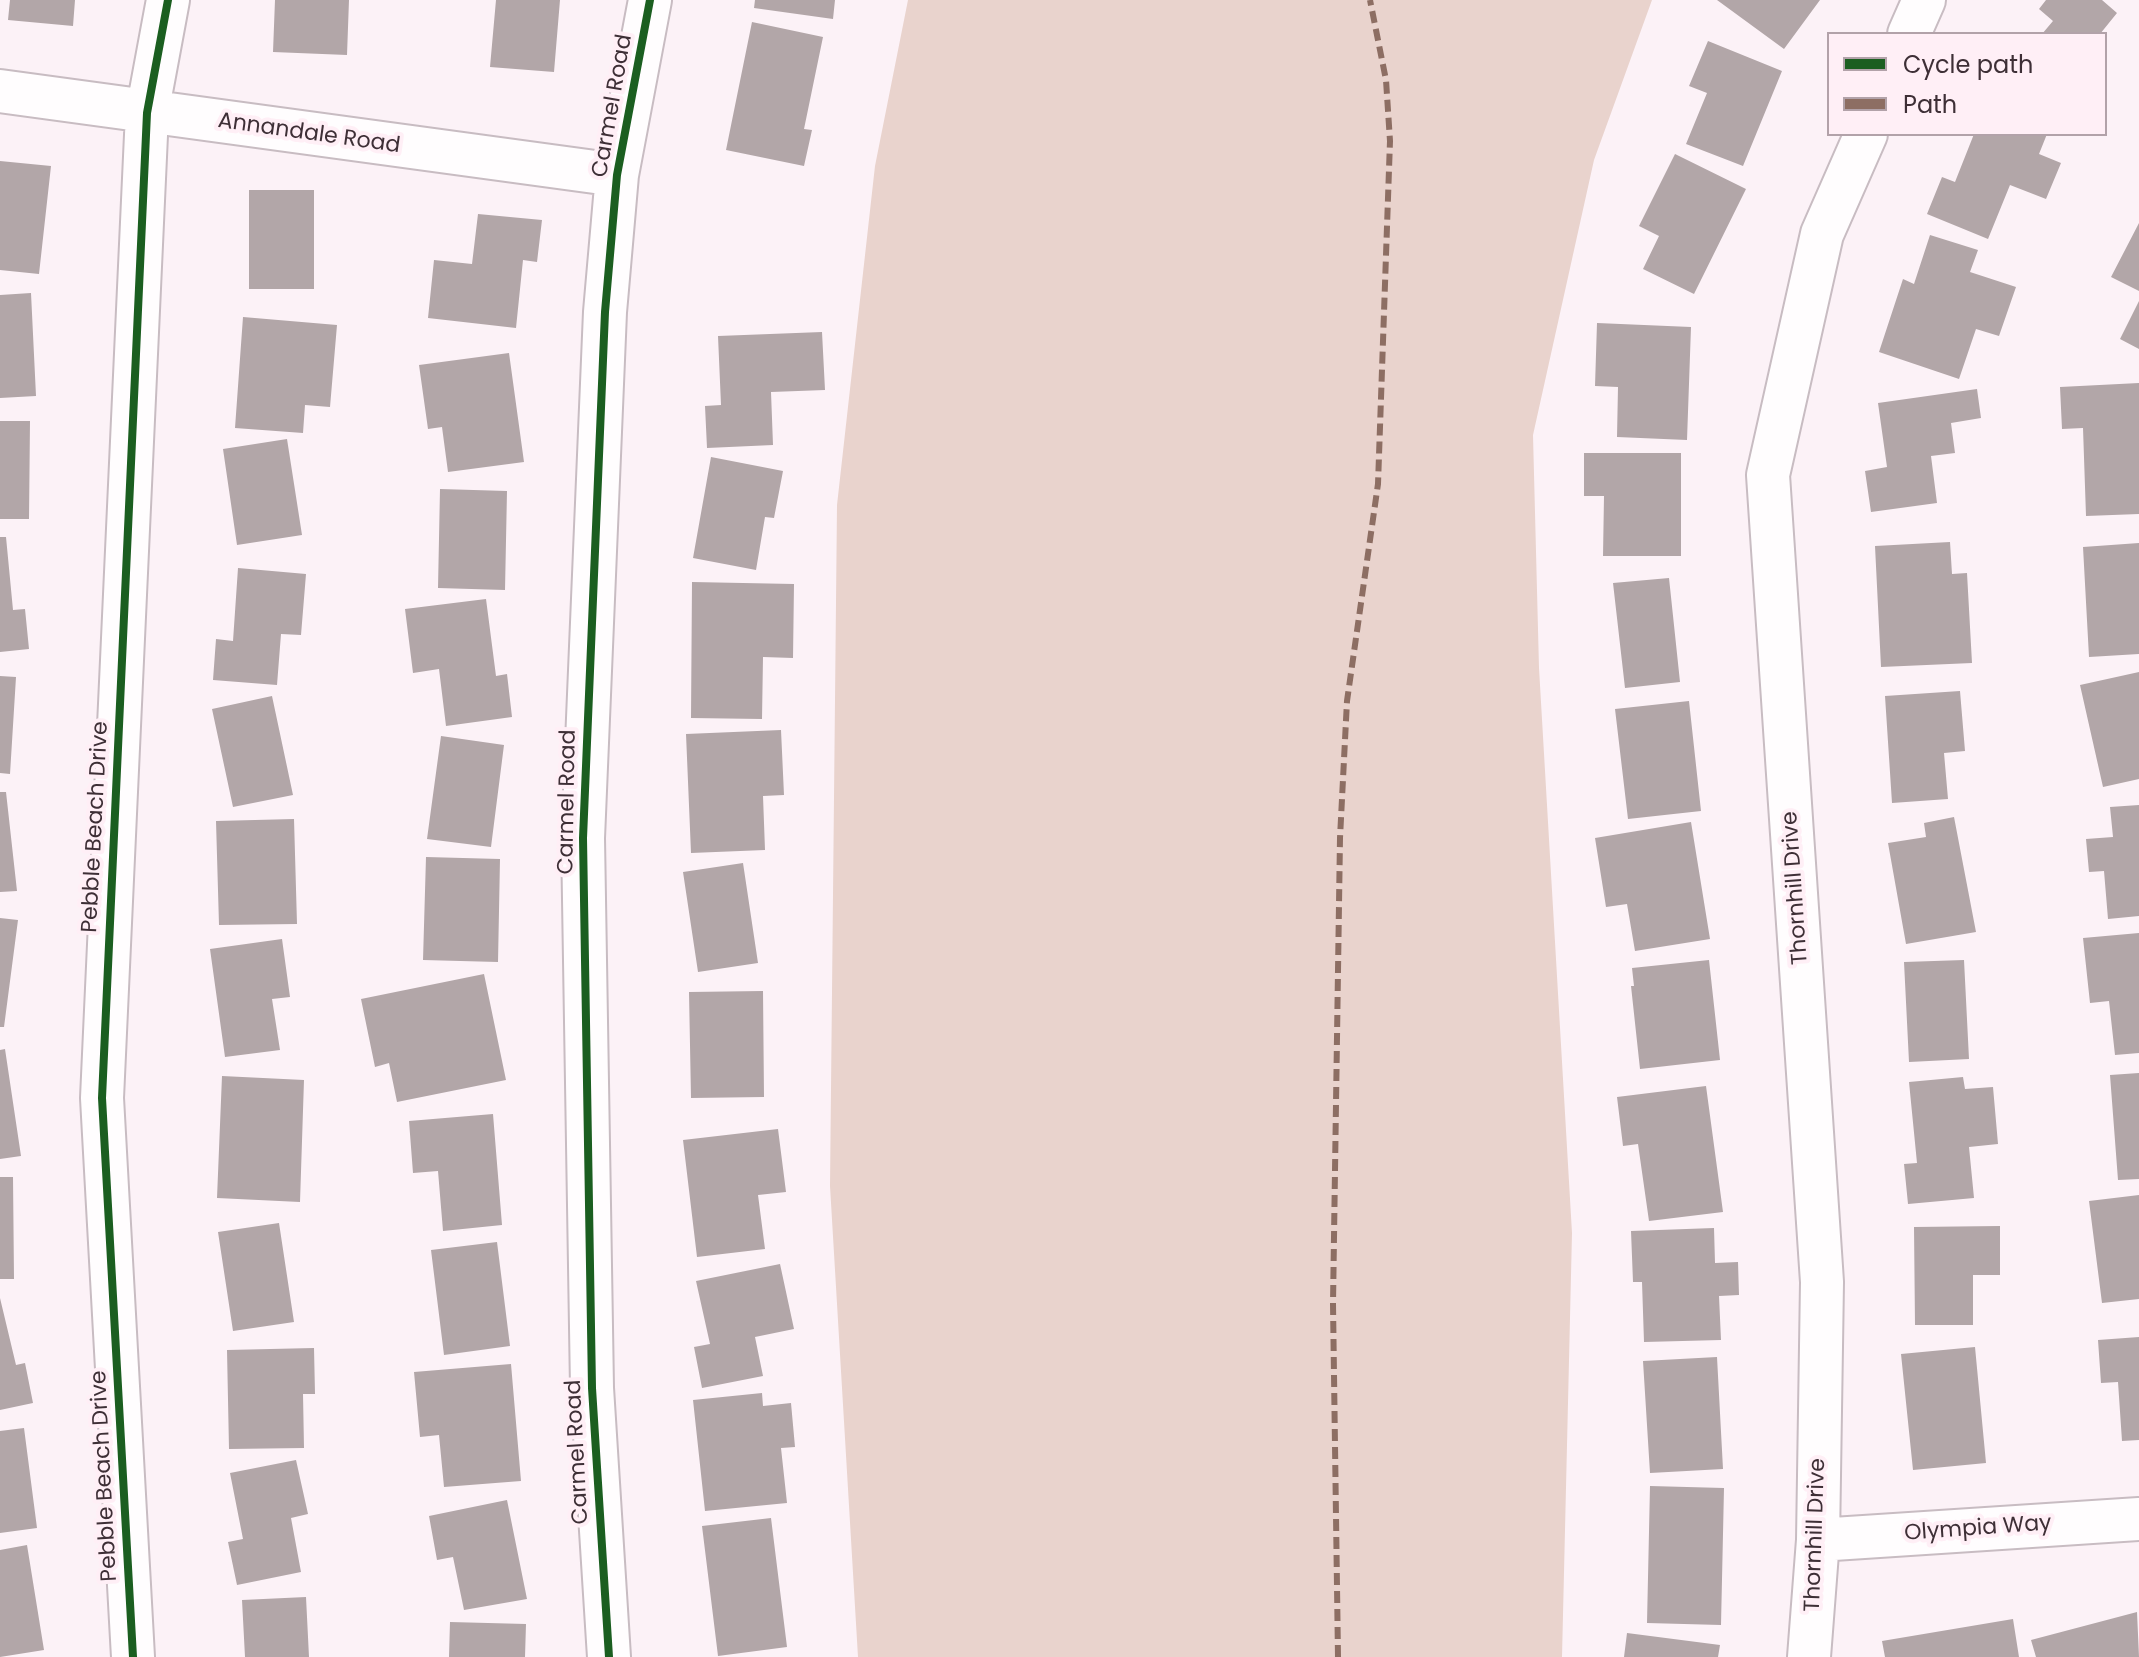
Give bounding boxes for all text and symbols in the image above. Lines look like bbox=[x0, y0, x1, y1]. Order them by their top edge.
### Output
street label: Carmel Road bbox=[587, 32, 639, 180]
legend bbox=[1827, 32, 2107, 136]
text: Cycle path bbox=[1903, 48, 2033, 81]
text: Path bbox=[1903, 88, 1957, 121]
street label: Annandale Road bbox=[216, 108, 402, 160]
street label: Pebble Beach Drive bbox=[77, 721, 115, 933]
street label: Carmel Road bbox=[554, 729, 582, 875]
street label: Thornhill Drive bbox=[1777, 810, 1815, 966]
street label: Pebble Beach Drive bbox=[86, 1370, 124, 1582]
street label: Carmel Road bbox=[561, 1379, 595, 1525]
street label: Thornhill Drive bbox=[1800, 1458, 1832, 1612]
street label: Olympia Way bbox=[1904, 1511, 2052, 1547]

